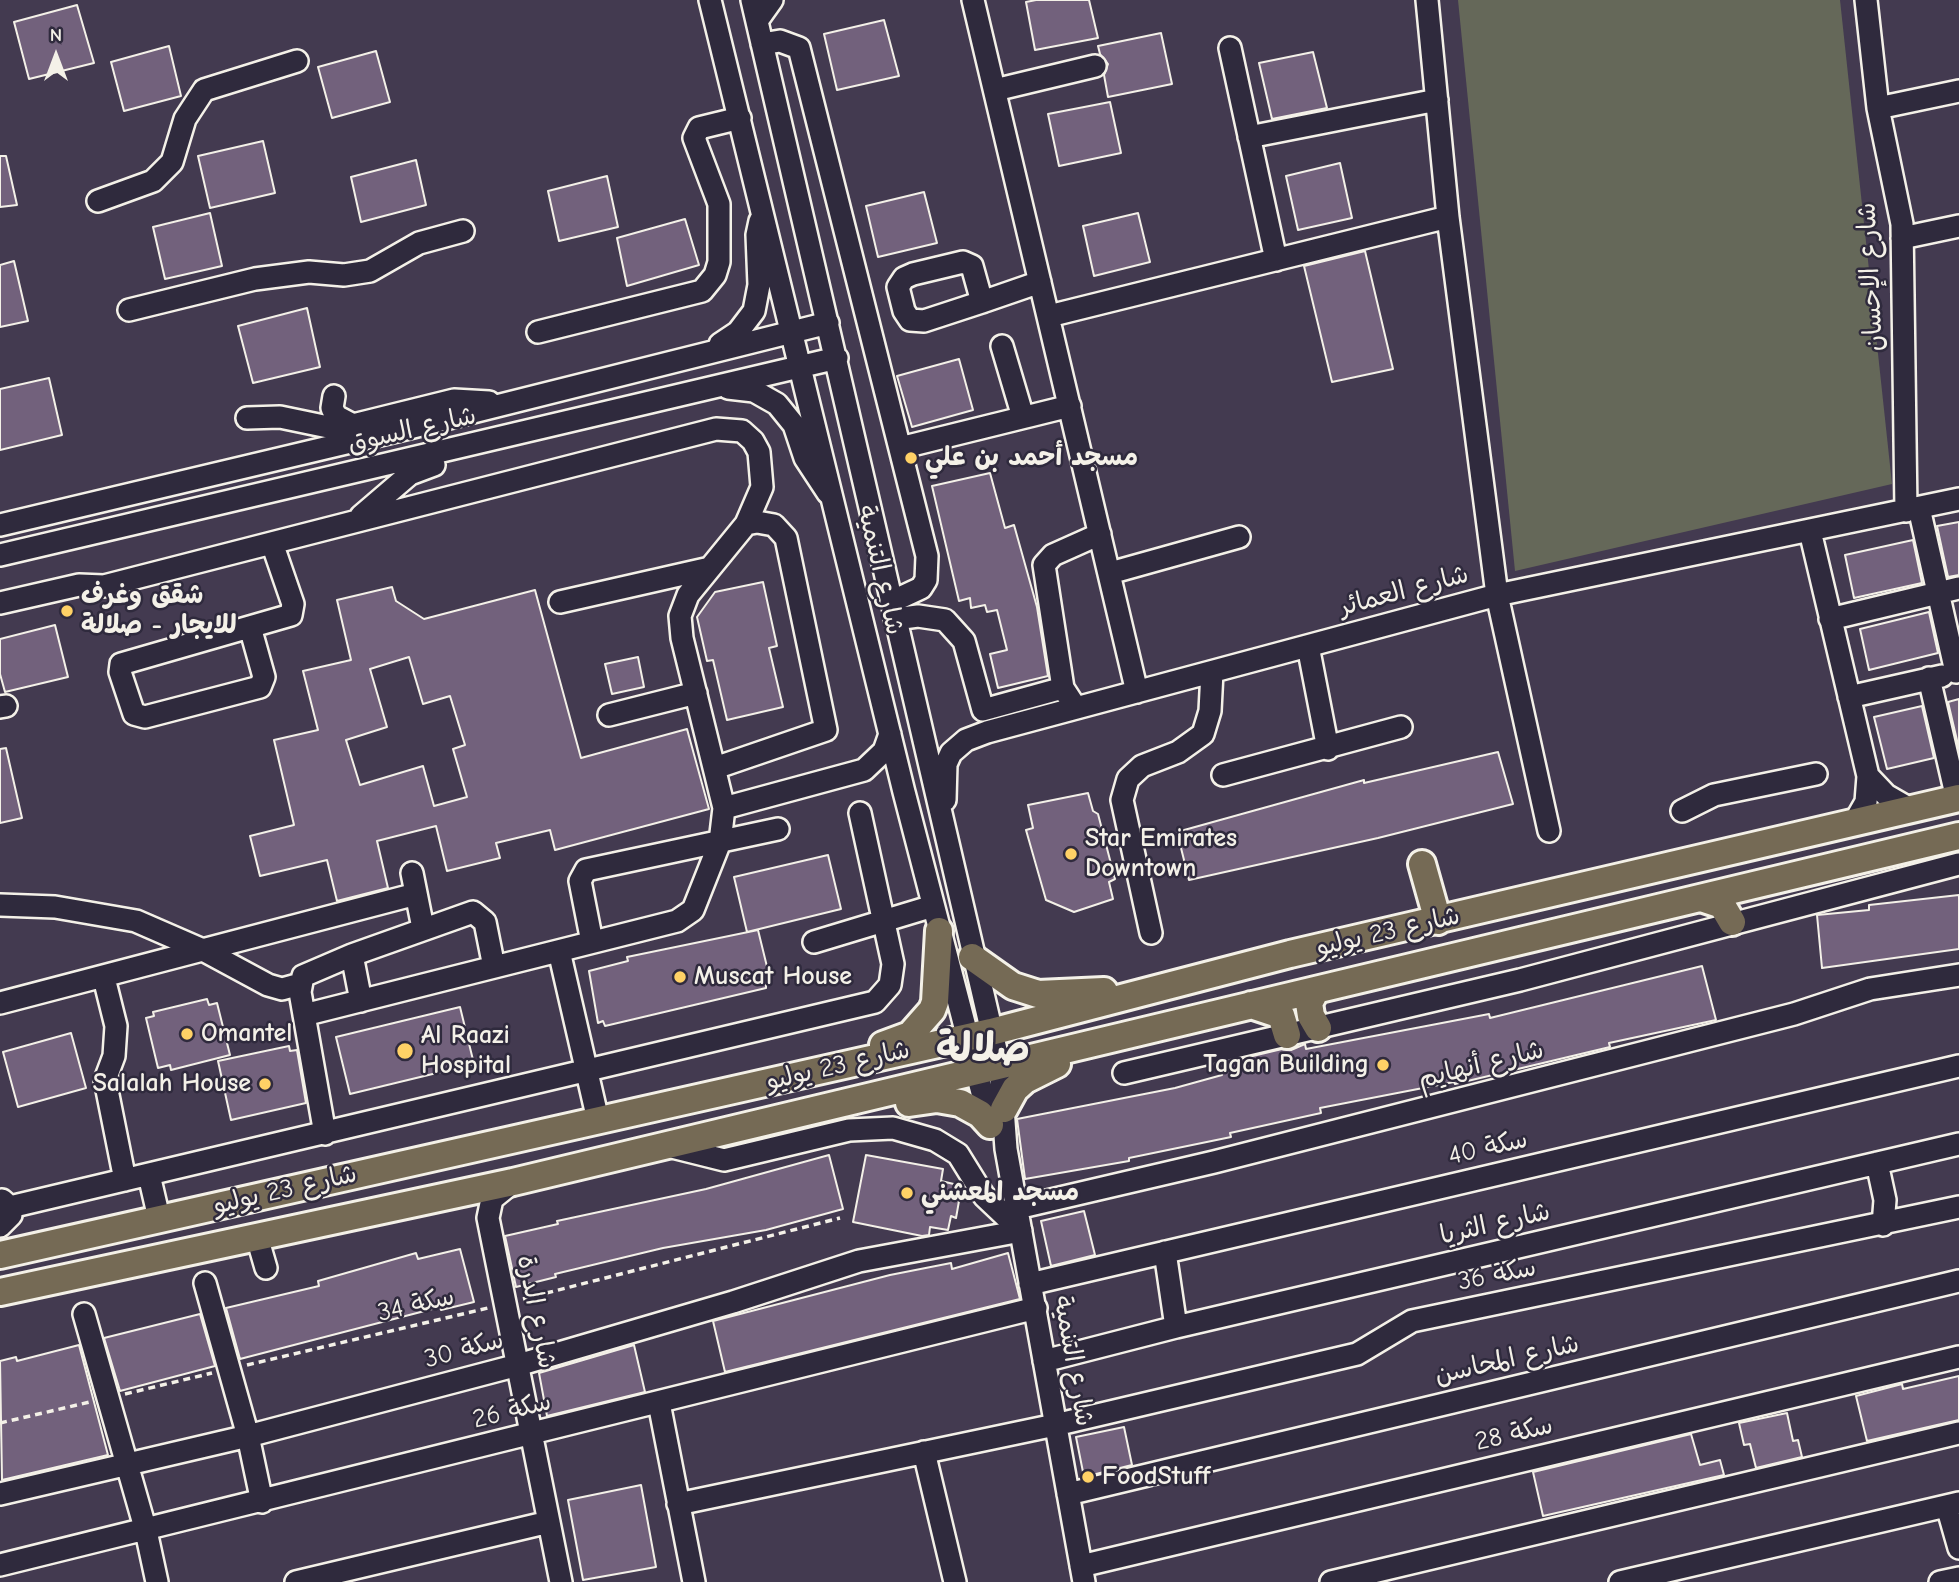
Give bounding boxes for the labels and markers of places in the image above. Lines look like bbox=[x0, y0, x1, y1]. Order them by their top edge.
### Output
place label: مسجد أحمد بن علي bbox=[925, 442, 1138, 474]
marker: مسجد أحمد بن علي bbox=[903, 450, 919, 466]
place label: شقق وغرف للايجار - صلالة bbox=[81, 580, 237, 642]
marker: شقق وغرف للايجار - صلالة bbox=[59, 603, 75, 619]
place label: Star Emirates Downtown bbox=[1085, 823, 1237, 884]
marker: Star Emirates Downtown bbox=[1063, 846, 1079, 862]
place label: Muscat House bbox=[694, 961, 852, 993]
marker: Muscat House bbox=[672, 969, 688, 985]
place label: Omantel bbox=[201, 1018, 292, 1050]
place label: Al Raazi Hospital bbox=[421, 1020, 511, 1082]
marker: Omantel bbox=[179, 1026, 195, 1042]
marker: Al Raazi Hospital bbox=[395, 1041, 415, 1061]
place label: Tagan Building bbox=[1203, 1049, 1369, 1081]
marker: Tagan Building bbox=[1375, 1057, 1391, 1073]
place label: Salalah House bbox=[93, 1068, 251, 1100]
marker: Salalah House bbox=[257, 1076, 273, 1092]
place label: مسجد المعشني bbox=[921, 1177, 1079, 1209]
marker: مسجد المعشني bbox=[899, 1185, 915, 1201]
place label: FoodStuff bbox=[1102, 1461, 1210, 1493]
marker: FoodStuff bbox=[1080, 1469, 1096, 1485]

